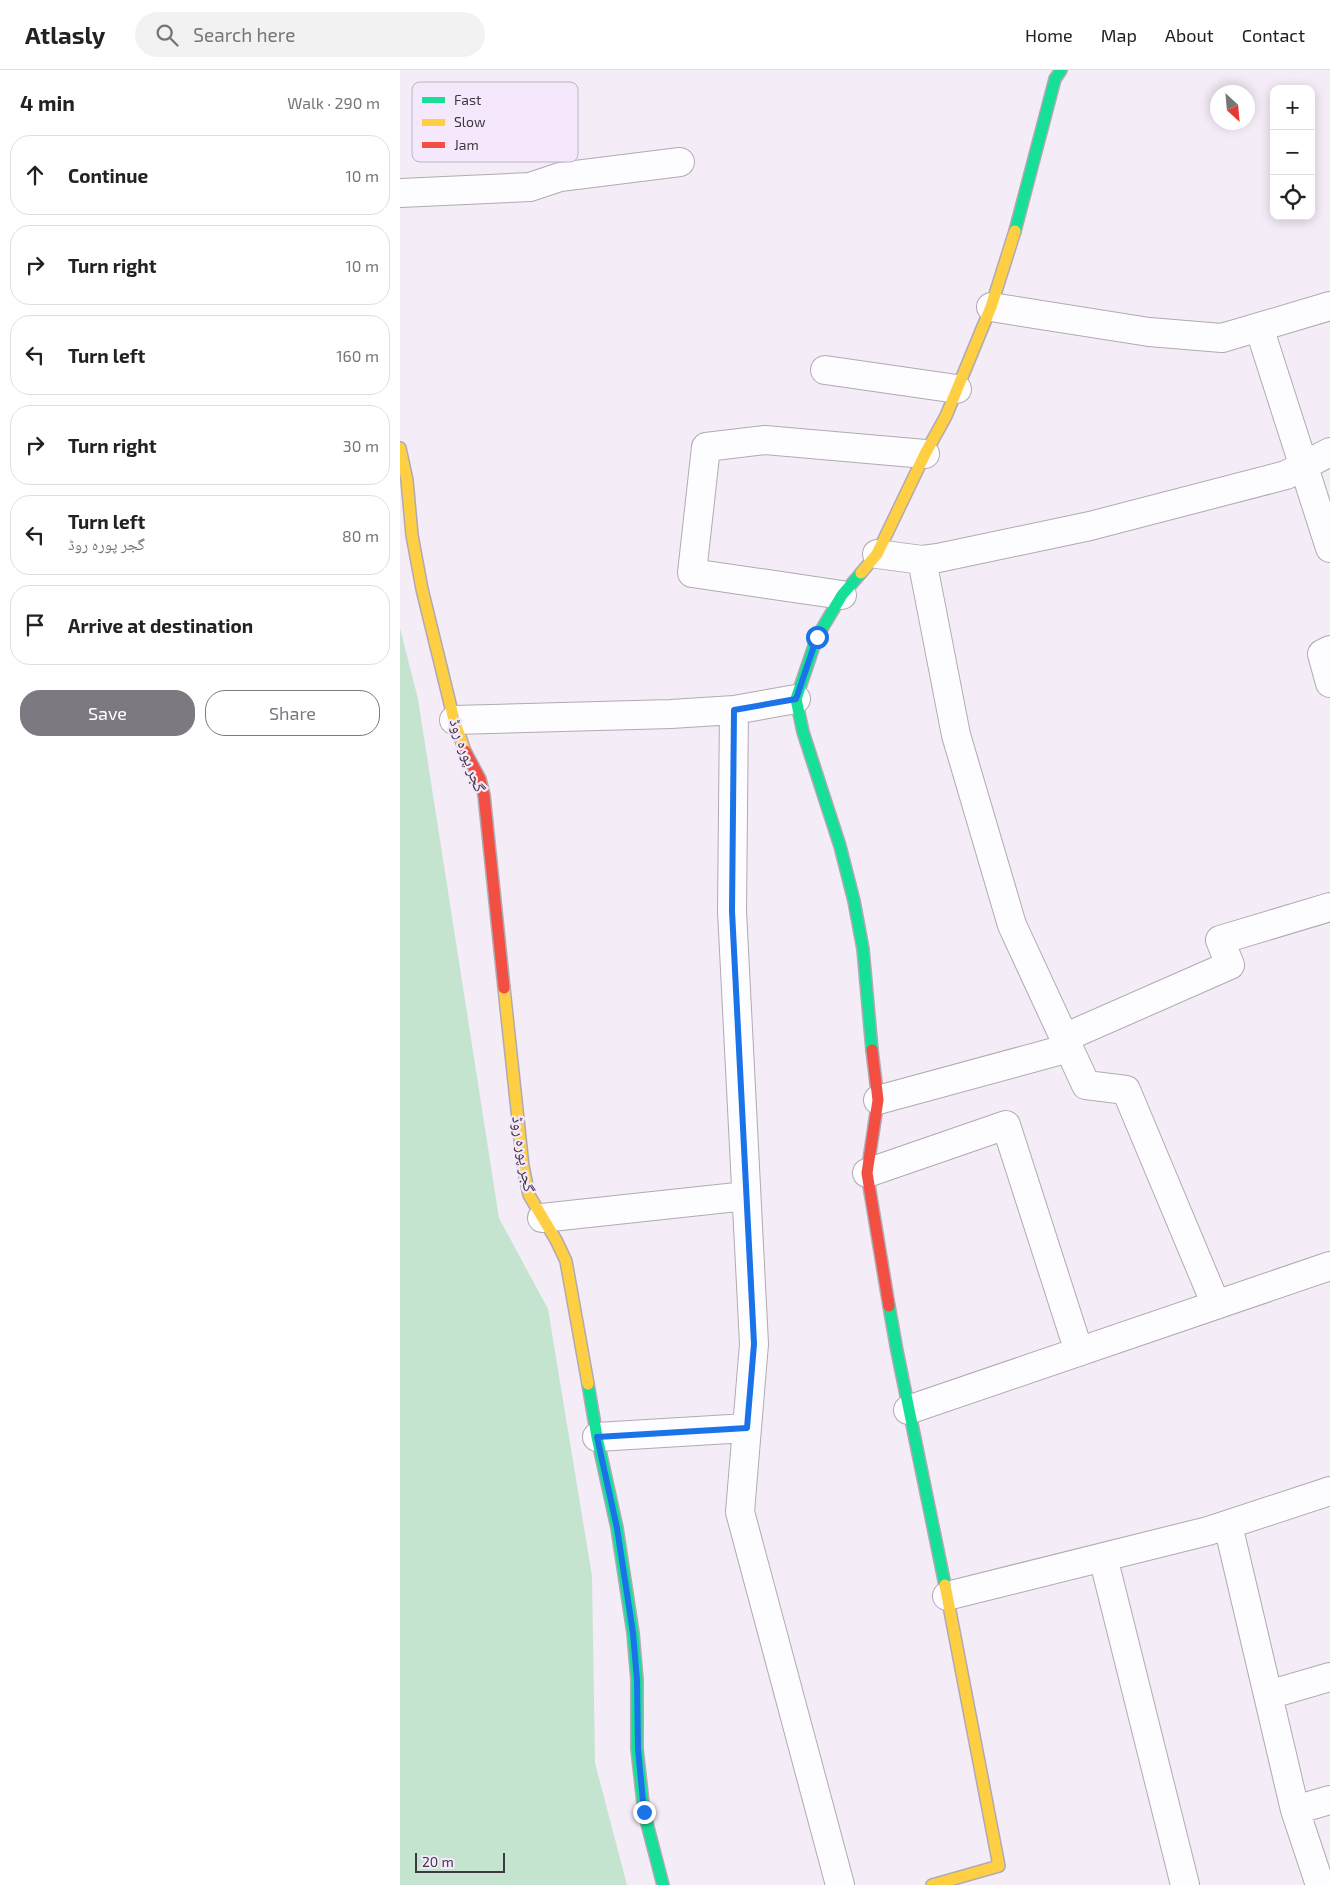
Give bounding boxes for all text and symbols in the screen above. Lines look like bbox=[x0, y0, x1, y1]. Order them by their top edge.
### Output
search box bbox=[135, 12, 485, 57]
text: Atlasly bbox=[25, 20, 105, 49]
icon: search bbox=[153, 21, 181, 49]
text: Search here bbox=[193, 23, 295, 46]
text: Home bbox=[1025, 24, 1073, 46]
text: Map bbox=[1101, 24, 1137, 46]
text: About bbox=[1165, 24, 1214, 46]
text: Contact bbox=[1242, 24, 1305, 46]
legend bbox=[412, 82, 578, 162]
north arrow bbox=[1210, 85, 1255, 130]
map controls bbox=[1270, 85, 1315, 220]
button: + bbox=[1270, 85, 1315, 130]
text: 4 min bbox=[20, 90, 75, 115]
text: Fast bbox=[454, 91, 481, 108]
text: Walk · 290 m bbox=[287, 93, 380, 112]
text: Slow bbox=[454, 113, 486, 130]
button: − bbox=[1270, 130, 1315, 175]
text: Jam bbox=[454, 136, 479, 153]
icon: ahead bbox=[21, 161, 49, 189]
text: Continue bbox=[68, 164, 148, 187]
text: 10 m bbox=[345, 166, 379, 185]
button: locate bbox=[1270, 175, 1315, 220]
icon: right bbox=[21, 251, 49, 279]
text: Turn right bbox=[68, 254, 156, 277]
text: 10 m bbox=[345, 256, 379, 275]
icon: left bbox=[21, 341, 49, 369]
text: Turn left bbox=[68, 344, 145, 367]
text: 160 m bbox=[336, 346, 379, 365]
icon: right bbox=[21, 431, 49, 459]
text: Turn right bbox=[68, 434, 156, 457]
text: 30 m bbox=[343, 436, 379, 455]
text: Turn left bbox=[68, 510, 145, 533]
icon: left bbox=[21, 521, 49, 549]
text: 80 m bbox=[342, 526, 379, 545]
text: گجر پورہ روڈ bbox=[68, 534, 145, 553]
icon: arrive bbox=[21, 611, 49, 639]
text: Arrive at destination bbox=[68, 614, 253, 637]
route start bbox=[806, 626, 829, 649]
button: Save bbox=[20, 690, 195, 736]
button: Share bbox=[205, 690, 380, 736]
street label: گجر پورہ روڈ bbox=[445, 715, 491, 795]
street label: گجر پورہ روڈ bbox=[508, 1114, 540, 1194]
route end bbox=[633, 1801, 656, 1824]
scale bar bbox=[415, 1850, 505, 1873]
text: 20 m bbox=[422, 1853, 454, 1870]

